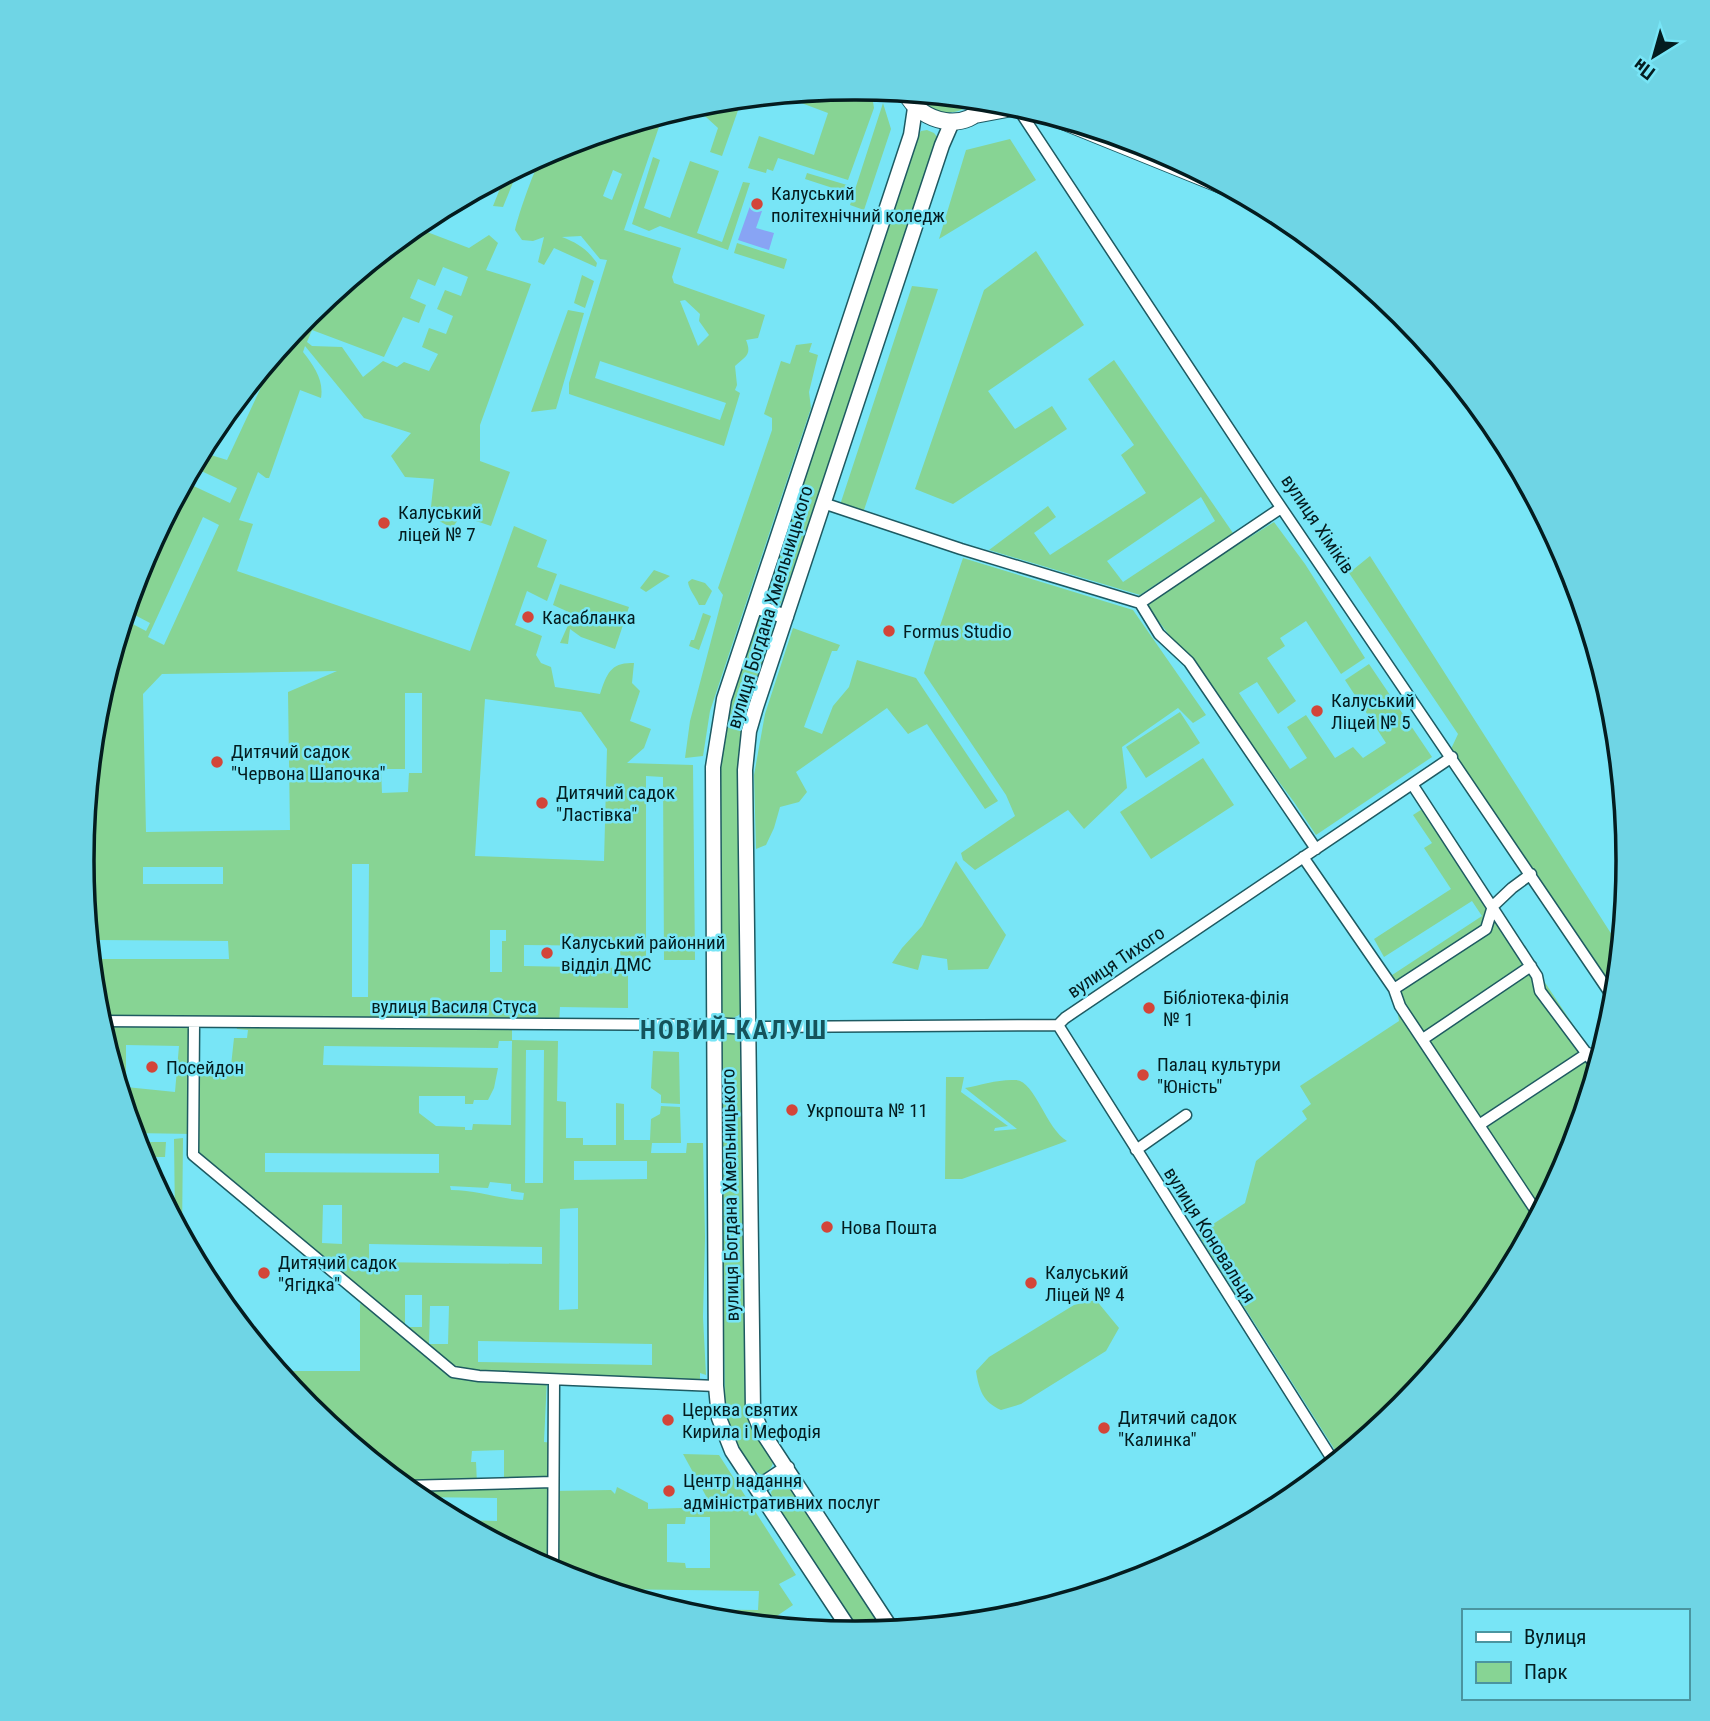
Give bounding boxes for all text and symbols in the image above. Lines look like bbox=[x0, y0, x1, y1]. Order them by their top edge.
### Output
north arrow bbox=[1619, 21, 1689, 91]
text: Пн bbox=[1629, 54, 1659, 85]
place label: Калуський політехнічний коледж bbox=[771, 182, 945, 227]
marker: Калуський політехнічний коледж bbox=[749, 196, 765, 212]
street label: вулиця Хіміків bbox=[1276, 470, 1360, 578]
street label: вулиця Богдана Хмельницького bbox=[722, 483, 818, 731]
place label: Калуський ліцей № 7 bbox=[398, 501, 482, 546]
marker: Калуський ліцей № 7 bbox=[376, 515, 392, 531]
place label: Касабланка bbox=[542, 606, 636, 629]
marker: Касабланка bbox=[520, 609, 536, 625]
place label: Formus Studio bbox=[903, 620, 1012, 643]
marker: Formus Studio bbox=[881, 623, 897, 639]
place label: Калуський Ліцей № 5 bbox=[1331, 689, 1415, 734]
marker: Калуський Ліцей № 5 bbox=[1309, 703, 1325, 719]
place label: Дитячий садок "Червона Шапочка" bbox=[231, 740, 386, 785]
marker: Дитячий садок "Червона Шапочка" bbox=[209, 754, 225, 770]
place label: Дитячий садок "Ластівка" bbox=[556, 781, 675, 826]
marker: Дитячий садок "Ластівка" bbox=[534, 795, 550, 811]
street label: вулиця Тихого bbox=[1063, 921, 1169, 1003]
place label: Калуський районний відділ ДМС bbox=[561, 931, 725, 976]
marker: Калуський районний відділ ДМС bbox=[539, 945, 555, 961]
place label: Бібліотека-філія № 1 bbox=[1163, 986, 1289, 1031]
street label: вулиця Василя Стуса bbox=[371, 995, 537, 1018]
marker: Бібліотека-філія № 1 bbox=[1141, 1000, 1157, 1016]
district label: НОВИЙ КАЛУШ bbox=[640, 1015, 828, 1045]
place label: Палац культури "Юність" bbox=[1157, 1053, 1281, 1098]
place label: Посейдон bbox=[166, 1056, 244, 1079]
marker: Посейдон bbox=[144, 1059, 160, 1075]
marker: Палац культури "Юність" bbox=[1135, 1067, 1151, 1083]
street label: вулиця Богдана Хмельницького bbox=[716, 1068, 744, 1322]
place label: Укрпошта № 11 bbox=[806, 1099, 928, 1122]
marker: Укрпошта № 11 bbox=[784, 1102, 800, 1118]
street label: вулиця Коновальця bbox=[1159, 1163, 1261, 1307]
place label: Нова Пошта bbox=[841, 1216, 937, 1239]
marker: Нова Пошта bbox=[819, 1219, 835, 1235]
place label: Дитячий садок "Ягідка" bbox=[278, 1251, 397, 1296]
place label: Калуський Ліцей № 4 bbox=[1045, 1261, 1129, 1306]
marker: Дитячий садок "Ягідка" bbox=[256, 1265, 272, 1281]
marker: Калуський Ліцей № 4 bbox=[1023, 1275, 1039, 1291]
place label: Церква святих Кирила і Мефодія bbox=[682, 1398, 821, 1443]
place label: Дитячий садок "Калинка" bbox=[1118, 1406, 1237, 1451]
marker: Церква святих Кирила і Мефодія bbox=[660, 1412, 676, 1428]
marker: Дитячий садок "Калинка" bbox=[1096, 1420, 1112, 1436]
place label: Центр надання адміністративних послуг bbox=[683, 1469, 880, 1514]
marker: Центр надання адміністративних послуг bbox=[661, 1483, 677, 1499]
legend bbox=[1462, 1609, 1689, 1700]
text: Вулиця bbox=[1524, 1625, 1586, 1649]
text: Парк bbox=[1524, 1660, 1568, 1684]

